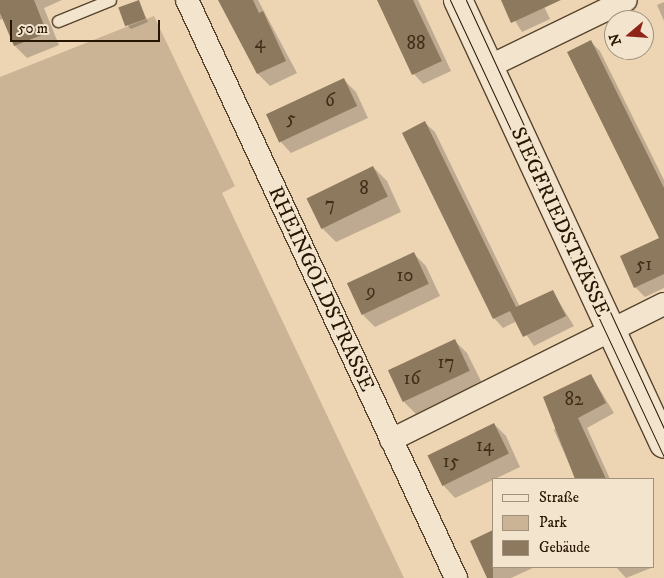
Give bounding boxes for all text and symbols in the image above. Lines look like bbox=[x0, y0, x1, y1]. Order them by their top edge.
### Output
scale bar bbox=[12, 10, 162, 42]
north arrow bbox=[604, 10, 654, 60]
text: 50 m bbox=[18, 19, 48, 38]
text: N bbox=[605, 31, 626, 48]
house number: 4 bbox=[255, 32, 265, 54]
house number: 88 bbox=[406, 33, 426, 55]
house number: 6 bbox=[325, 90, 335, 112]
house number: 5 bbox=[286, 108, 296, 130]
street label: SIEGFRIEDSTRASSE bbox=[505, 123, 615, 321]
house number: 8 bbox=[359, 178, 369, 200]
street label: RHEINGOLDSTRASSE bbox=[262, 182, 380, 396]
house number: 7 bbox=[325, 194, 335, 216]
house number: 51 bbox=[636, 254, 652, 276]
house number: 10 bbox=[396, 265, 414, 287]
house number: 9 bbox=[366, 281, 376, 303]
house number: 17 bbox=[438, 352, 454, 374]
house number: 16 bbox=[404, 368, 420, 390]
house number: 82 bbox=[565, 389, 583, 411]
house number: 14 bbox=[476, 435, 494, 457]
house number: 15 bbox=[443, 451, 459, 473]
legend bbox=[492, 478, 654, 568]
text: Straße bbox=[539, 488, 579, 507]
text: Park bbox=[539, 513, 567, 532]
text: Gebäude bbox=[539, 538, 590, 557]

